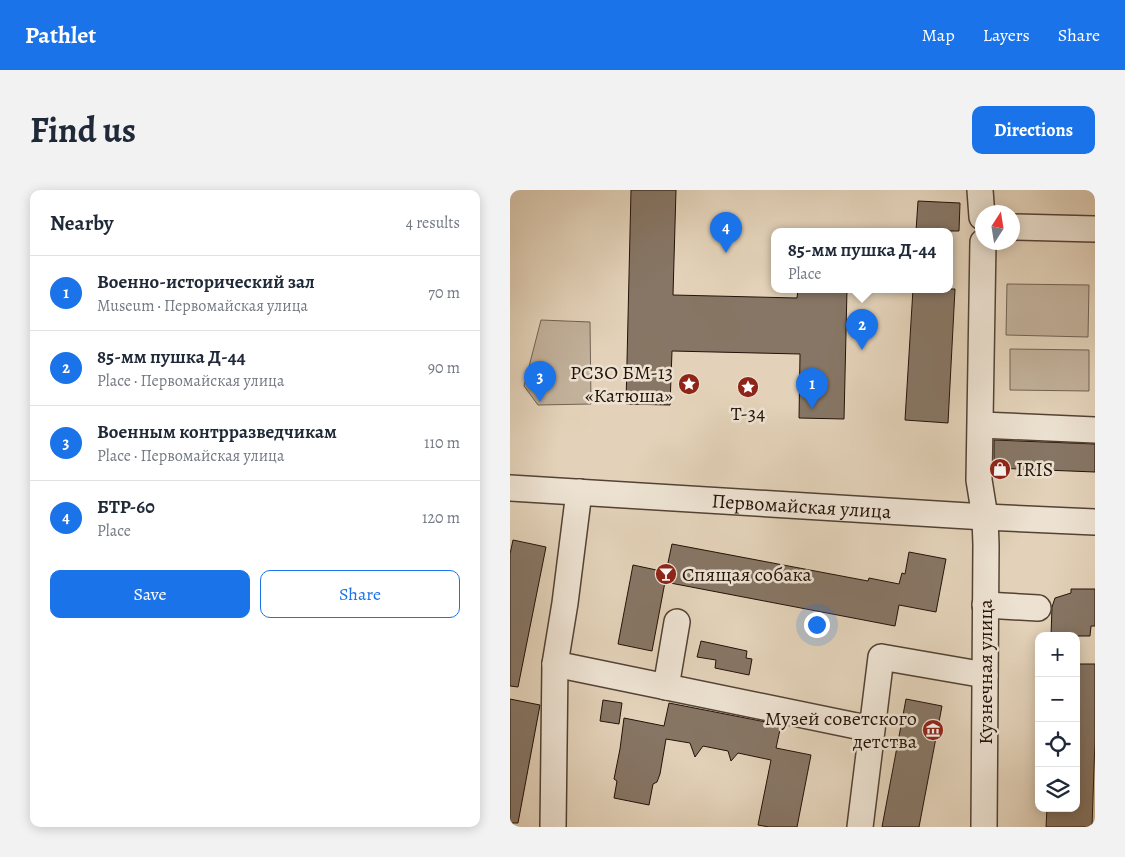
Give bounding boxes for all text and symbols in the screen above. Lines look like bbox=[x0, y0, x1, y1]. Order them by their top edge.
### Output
text: Pathlet bbox=[25, 19, 96, 51]
text: Map bbox=[922, 23, 955, 47]
text: Layers bbox=[983, 23, 1030, 47]
text: Share bbox=[1058, 23, 1100, 47]
text: Find us bbox=[30, 106, 136, 154]
button: Directions bbox=[972, 106, 1095, 154]
north arrow bbox=[975, 205, 1020, 250]
text: Nearby bbox=[50, 209, 113, 237]
text: 4 results bbox=[406, 212, 460, 234]
pin: 4 bbox=[710, 212, 742, 253]
popup bbox=[771, 228, 953, 293]
text: 85-мм пушка Д-44 bbox=[788, 237, 936, 263]
text: Place bbox=[788, 263, 822, 285]
text: Военно-исторический зал bbox=[97, 269, 315, 295]
text: 1 bbox=[63, 282, 69, 304]
text: 70 m bbox=[428, 282, 460, 304]
text: Museum · Первомайская улица bbox=[97, 295, 308, 317]
pin: 2 bbox=[846, 309, 878, 350]
text: 85-мм пушка Д-44 bbox=[97, 344, 246, 370]
text: 2 bbox=[62, 357, 70, 379]
text: 90 m bbox=[428, 357, 460, 379]
place label: РСЗО БМ-13 «Катюша» bbox=[570, 359, 673, 409]
pin: 3 bbox=[524, 361, 556, 402]
pin: 1 bbox=[796, 368, 828, 409]
text: Place · Первомайская улица bbox=[97, 370, 284, 392]
place icon: РСЗО БМ-13 «Катюша» bbox=[677, 372, 701, 396]
place icon: Т-34 bbox=[736, 375, 760, 399]
place label: Т-34 bbox=[731, 400, 765, 427]
text: Военным контрразведчикам bbox=[97, 419, 337, 445]
text: 3 bbox=[63, 432, 69, 454]
text: 110 m bbox=[424, 432, 460, 454]
text: Place · Первомайская улица bbox=[97, 445, 284, 467]
place label: IRIS bbox=[1016, 456, 1053, 483]
shop icon: IRIS bbox=[988, 457, 1012, 481]
street label: Первомайская улица bbox=[711, 487, 893, 525]
text: БТР-60 bbox=[97, 494, 155, 520]
text: 4 bbox=[62, 507, 70, 529]
text: 120 m bbox=[422, 507, 460, 529]
text: Place bbox=[97, 520, 131, 542]
place label: Спящая собака bbox=[682, 561, 813, 588]
bar icon: Спящая собака bbox=[654, 562, 678, 586]
button: Save bbox=[50, 570, 250, 618]
button: Share bbox=[260, 570, 460, 618]
street label: Кузнечная улица bbox=[972, 598, 999, 745]
your location bbox=[804, 612, 830, 638]
map controls bbox=[1035, 632, 1080, 812]
button: + bbox=[1035, 632, 1080, 677]
button: − bbox=[1035, 677, 1080, 722]
place label: Музей советского детства bbox=[765, 705, 918, 755]
museum icon: Музей советского детства bbox=[921, 718, 945, 742]
button: locate bbox=[1035, 722, 1080, 767]
button: layers bbox=[1035, 767, 1080, 812]

